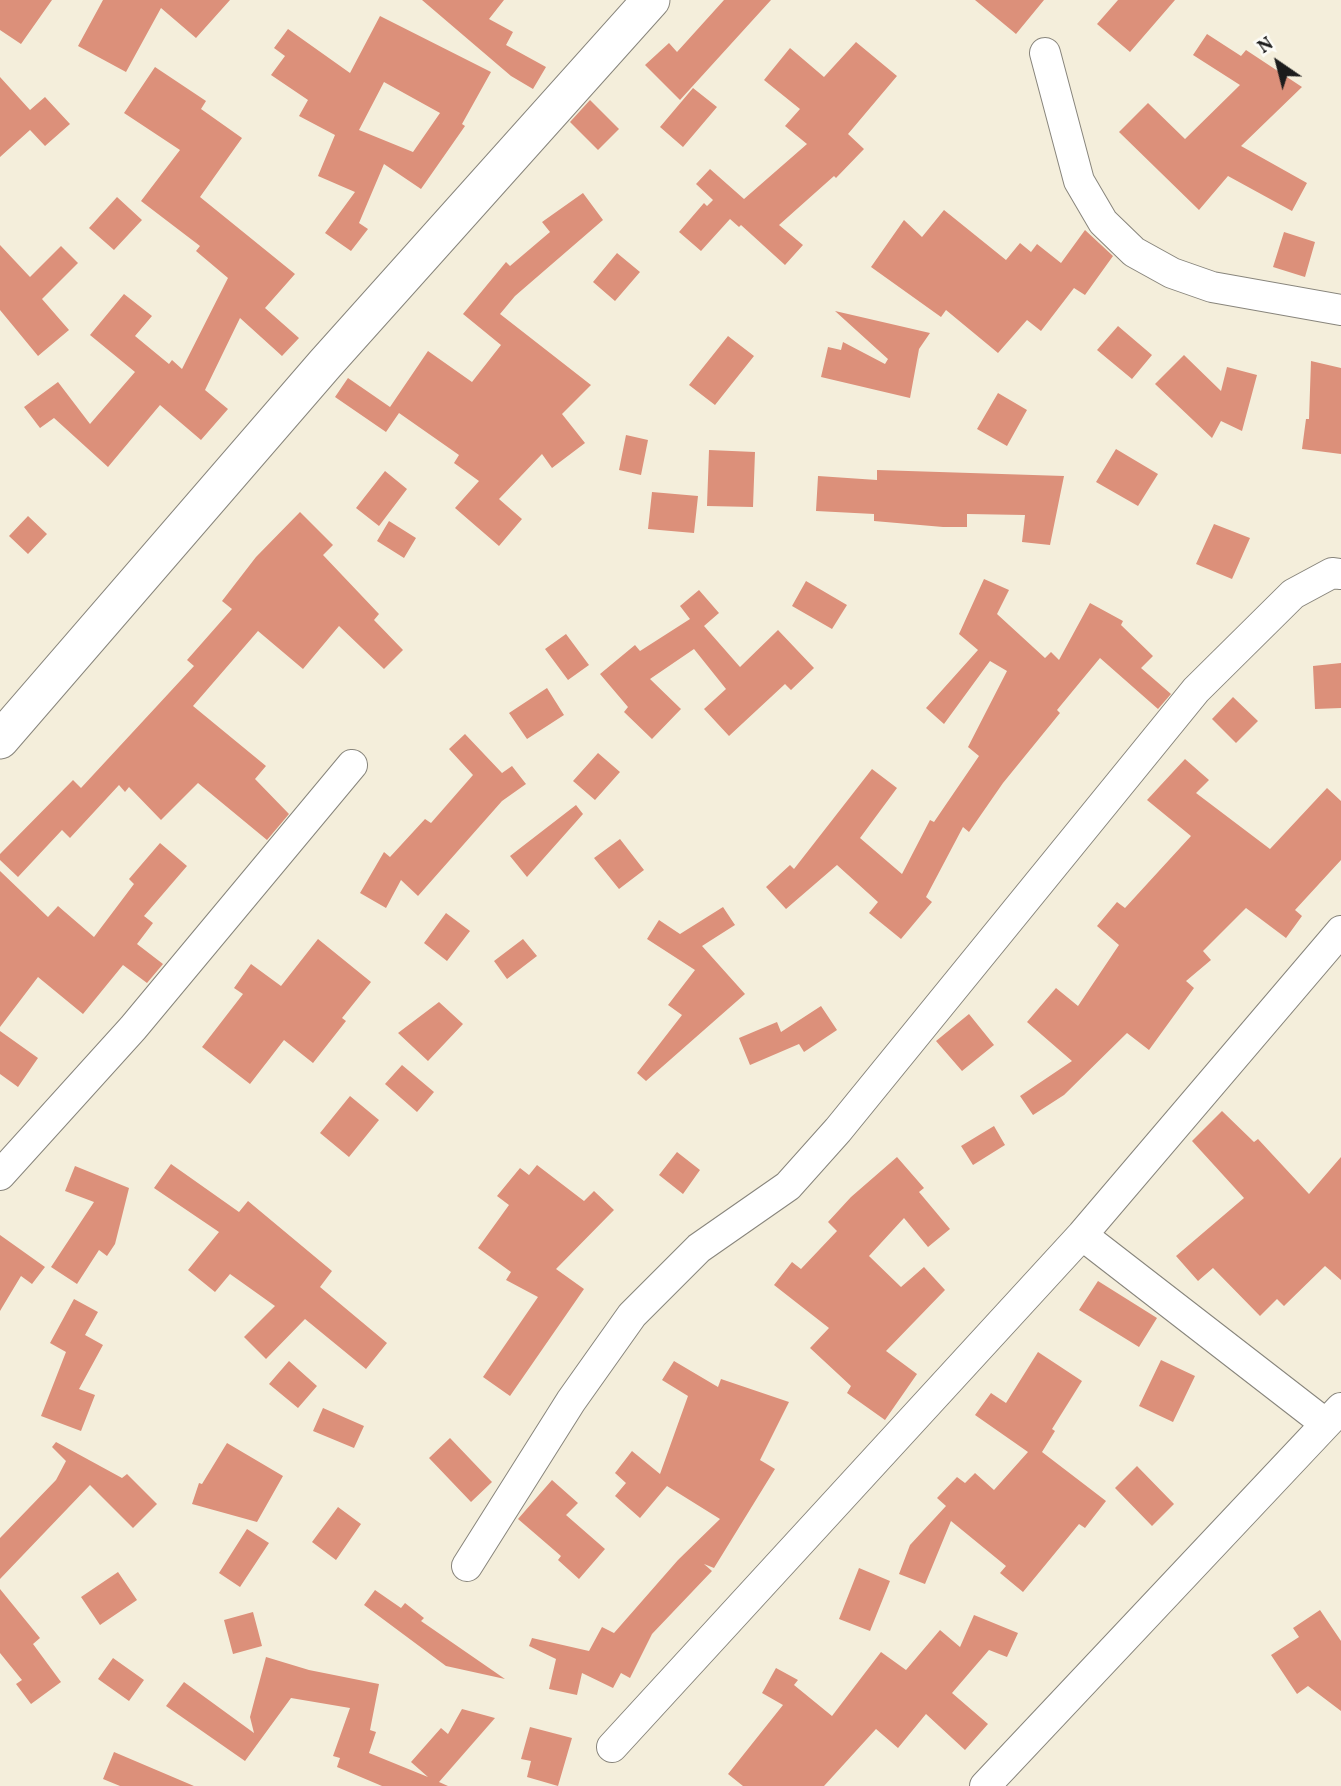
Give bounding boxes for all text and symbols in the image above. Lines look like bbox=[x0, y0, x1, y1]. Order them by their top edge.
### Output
north arrow bbox=[1243, 28, 1313, 98]
text: N bbox=[1253, 31, 1279, 60]

